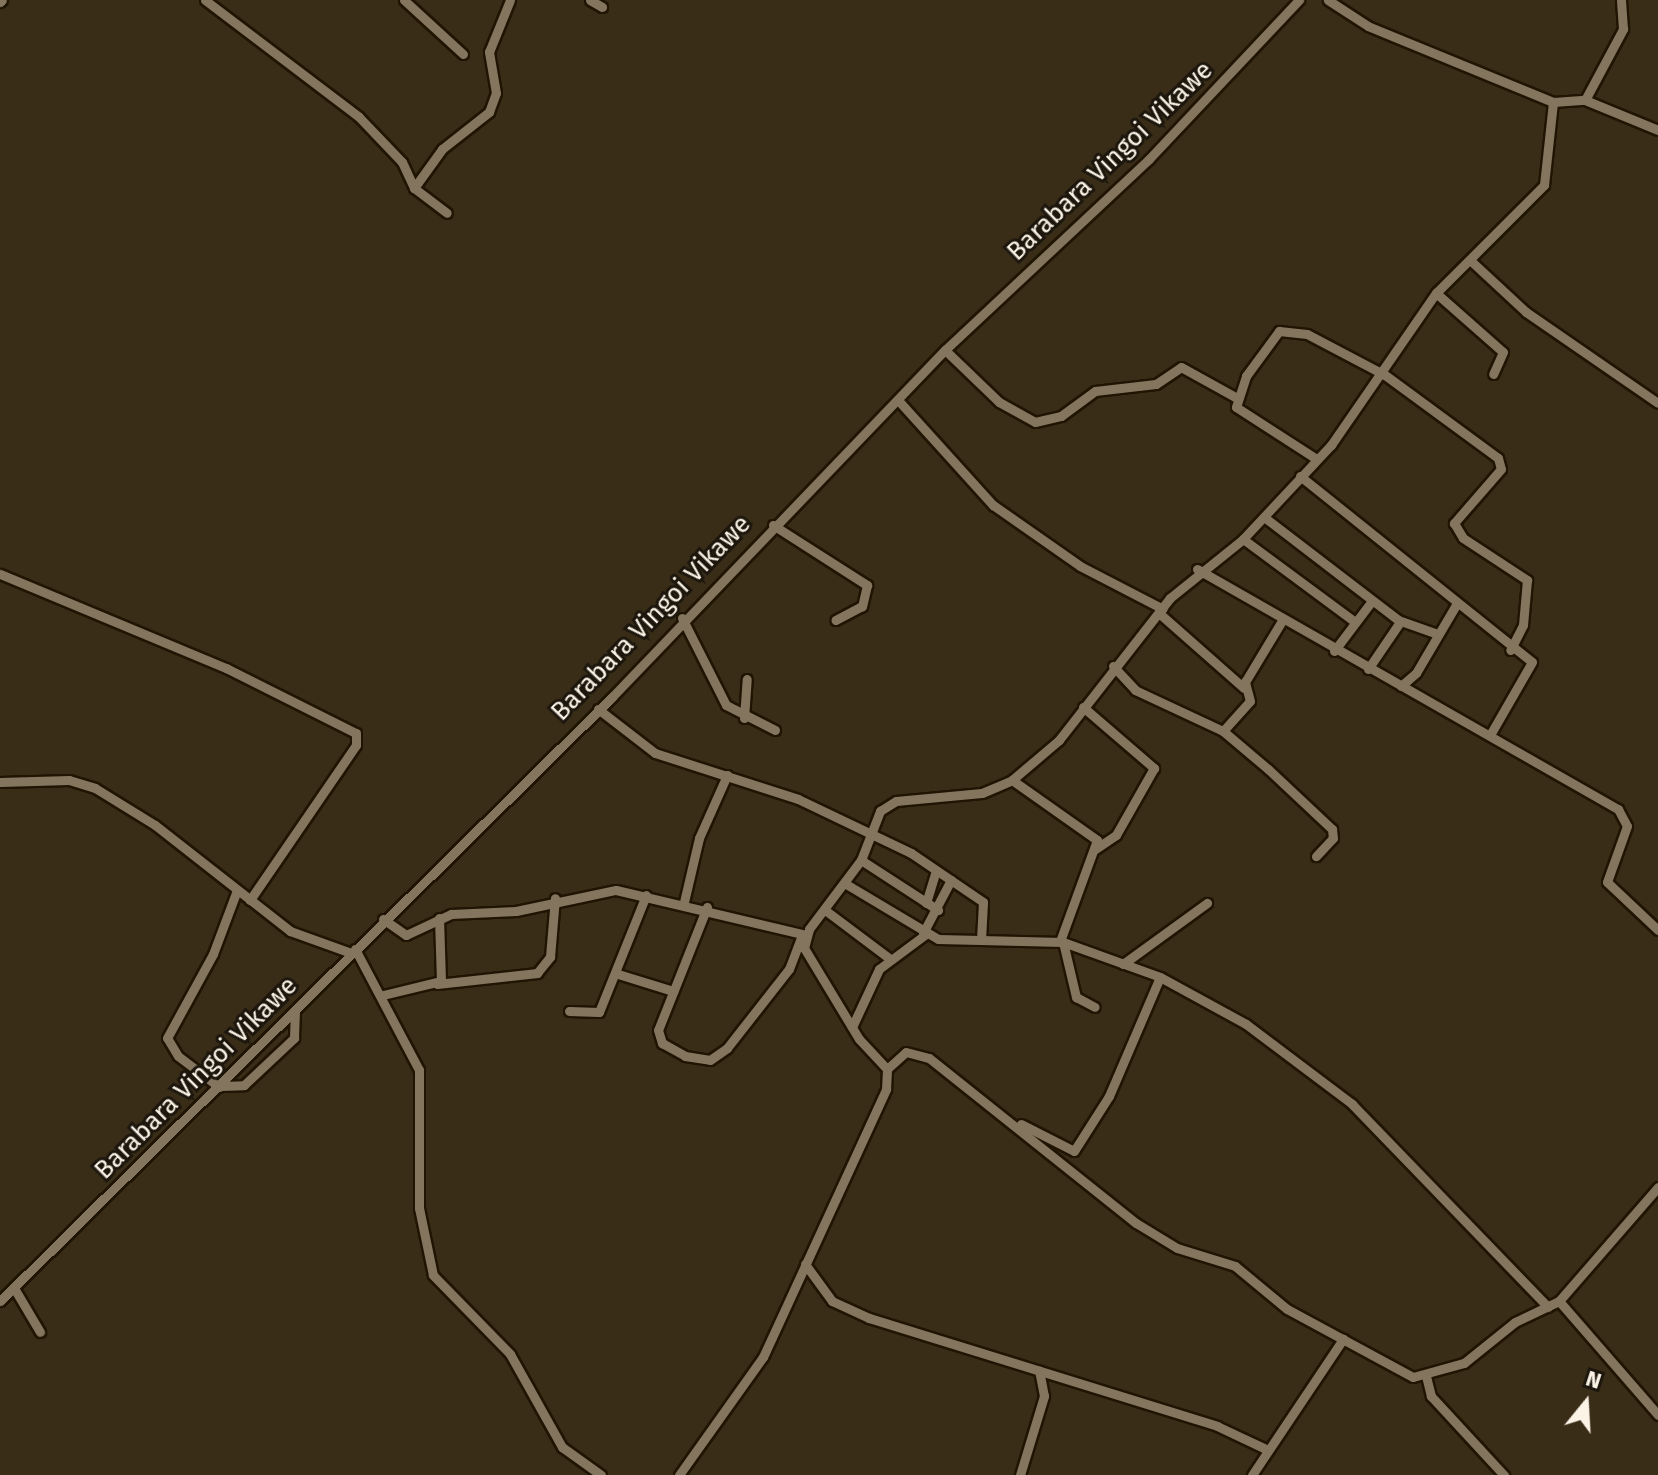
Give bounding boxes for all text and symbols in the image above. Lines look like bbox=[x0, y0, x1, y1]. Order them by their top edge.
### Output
street label: Barabara Vingoi Vikawe bbox=[1001, 55, 1219, 267]
street label: Barabara Vingoi Vikawe bbox=[545, 509, 757, 727]
street label: Barabara Vingoi Vikawe bbox=[88, 970, 304, 1186]
north arrow bbox=[1546, 1363, 1626, 1443]
text: N bbox=[1582, 1365, 1605, 1395]

